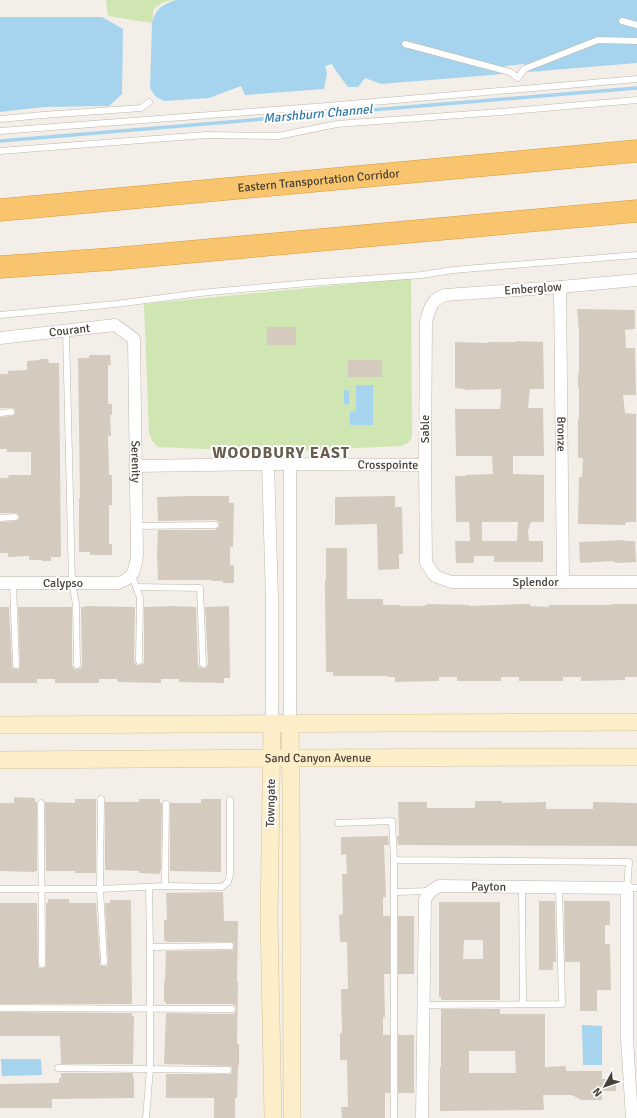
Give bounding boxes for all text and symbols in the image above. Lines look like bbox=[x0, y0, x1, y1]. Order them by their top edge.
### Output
water label: Marshburn Channel bbox=[263, 101, 374, 127]
street label: Eastern Transportation Corridor bbox=[237, 165, 401, 195]
street label: Emberglow bbox=[504, 279, 563, 298]
street label: Courant bbox=[48, 320, 91, 340]
street label: Sable bbox=[418, 415, 433, 443]
street label: Bronze bbox=[554, 416, 569, 452]
street label: Serenity bbox=[128, 440, 144, 483]
district label: WOODBURY EAST bbox=[212, 443, 350, 463]
street label: Crosspointe bbox=[358, 457, 418, 472]
street label: Splendor bbox=[513, 575, 559, 590]
street label: Calypso bbox=[43, 576, 83, 591]
street label: Sand Canyon Avenue bbox=[265, 750, 371, 766]
street label: Towngate bbox=[263, 779, 279, 827]
street label: Payton bbox=[471, 879, 506, 894]
north arrow bbox=[585, 1066, 625, 1106]
text: N bbox=[590, 1085, 605, 1099]

